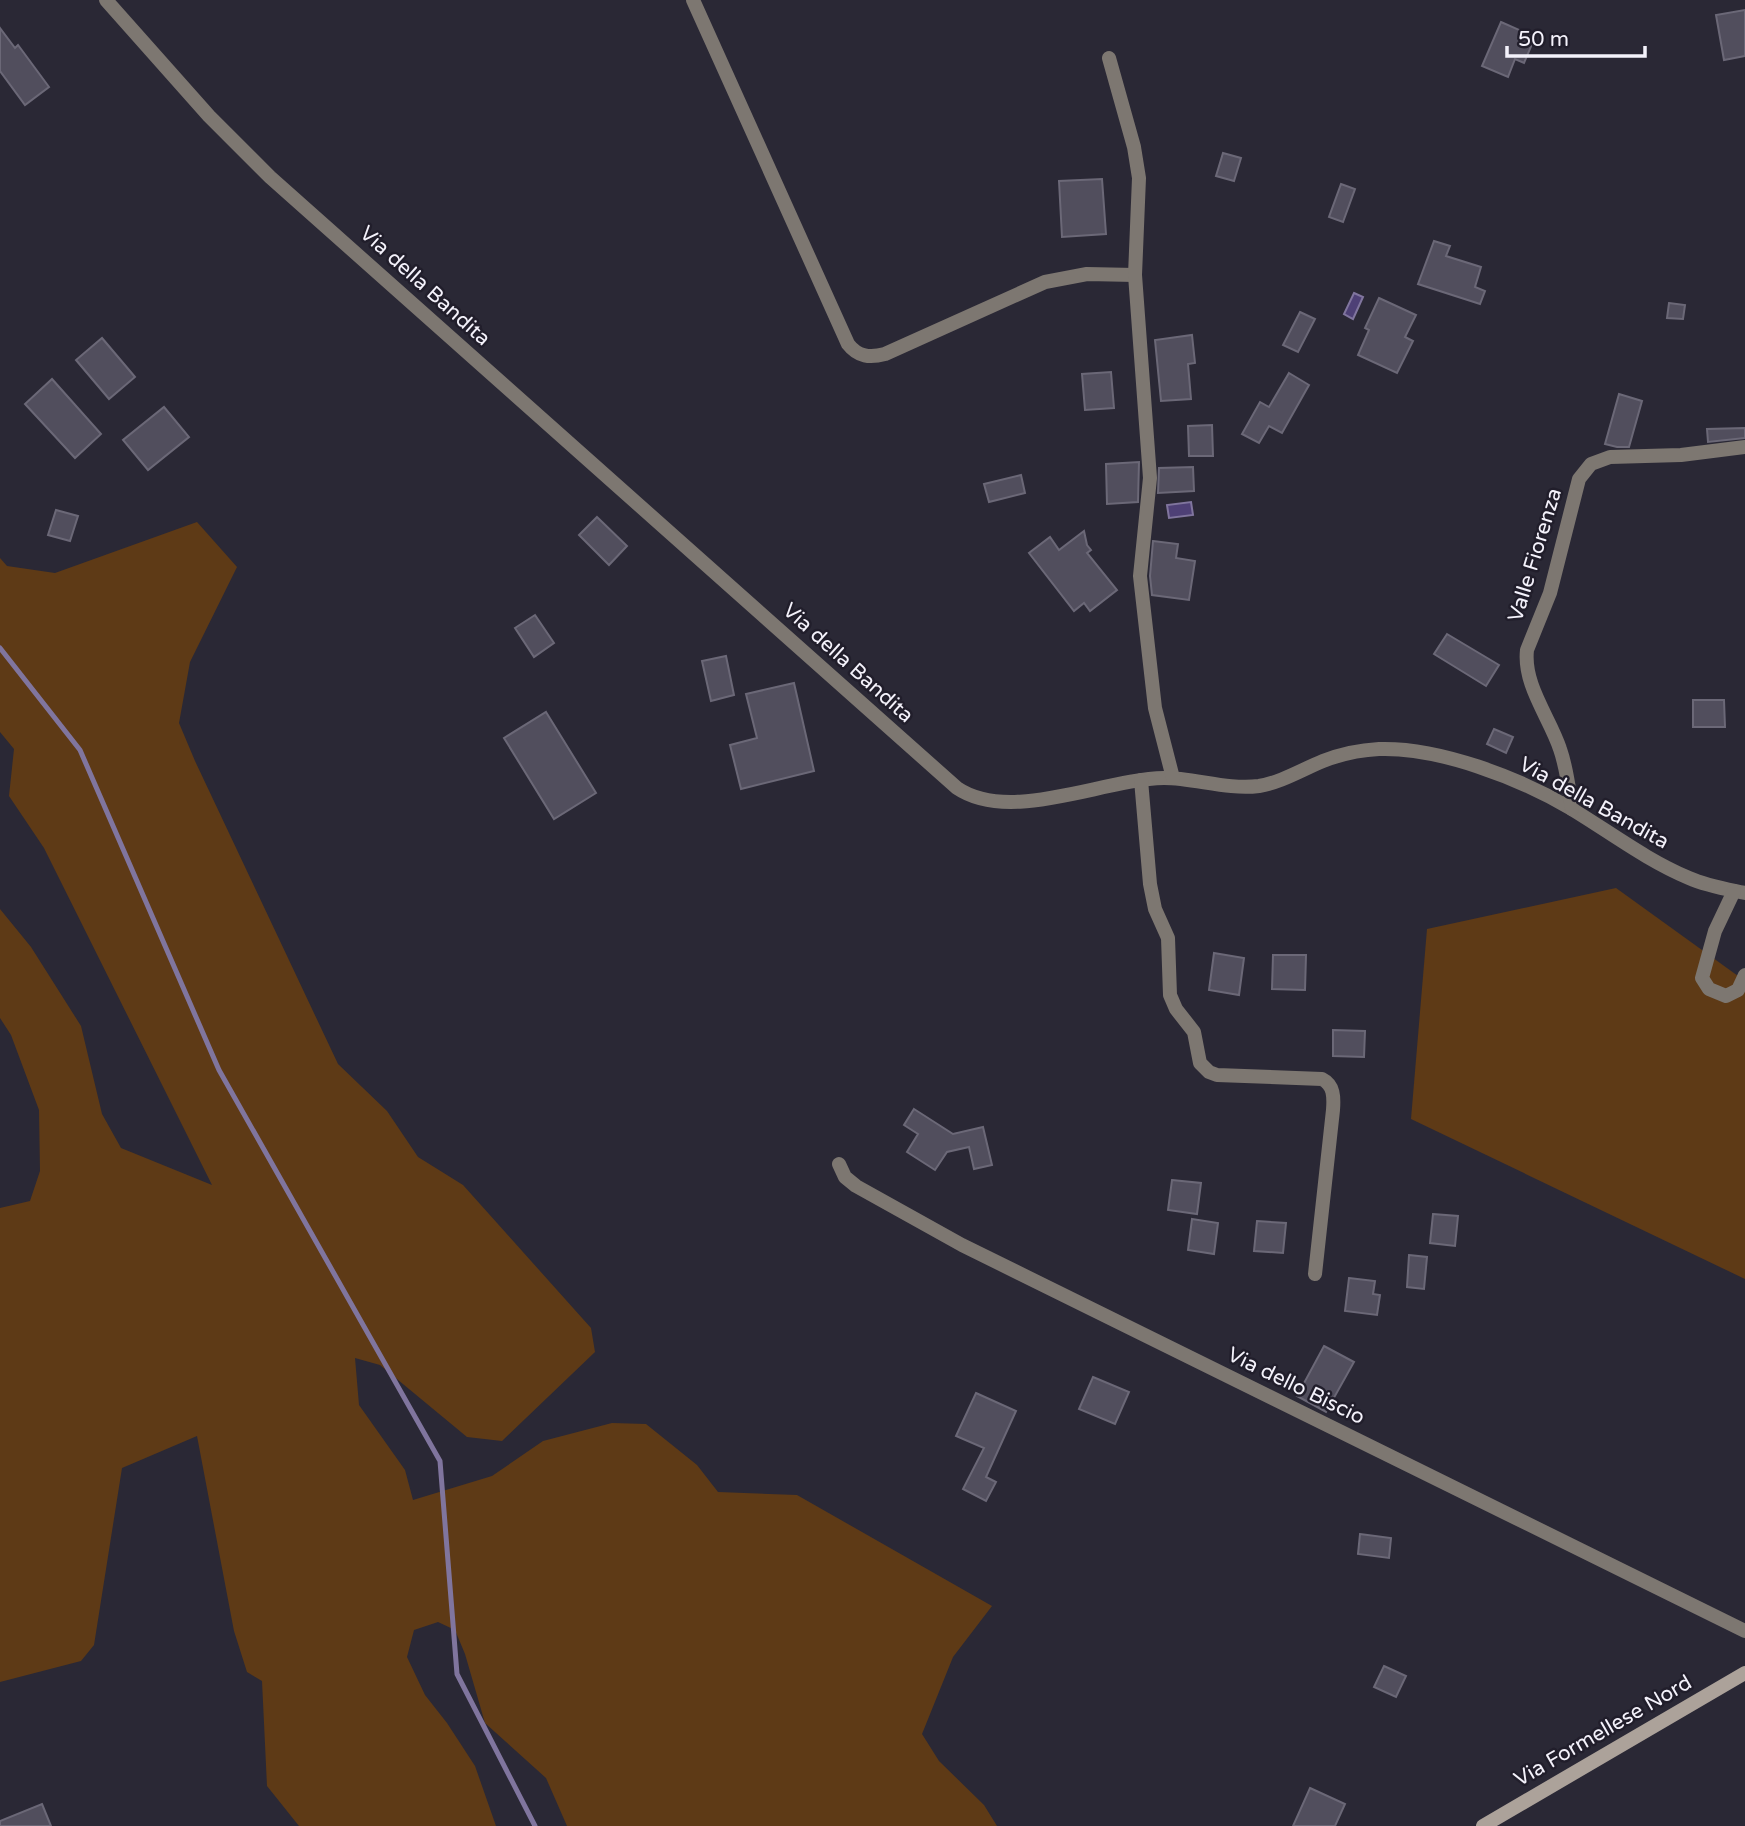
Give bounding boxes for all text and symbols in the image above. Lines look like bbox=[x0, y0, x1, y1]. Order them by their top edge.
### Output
scale bar bbox=[1507, 14, 1645, 58]
text: 50 m bbox=[1518, 27, 1569, 52]
street label: Via della Bandita bbox=[355, 221, 495, 351]
street label: Valle Fiorenza bbox=[1503, 485, 1567, 625]
street label: Via della Bandita bbox=[778, 598, 918, 728]
street label: Via della Bandita bbox=[1515, 752, 1673, 854]
street label: Via dello Biscio bbox=[1223, 1342, 1369, 1430]
street label: Via Formellese Nord bbox=[1510, 1670, 1696, 1792]

